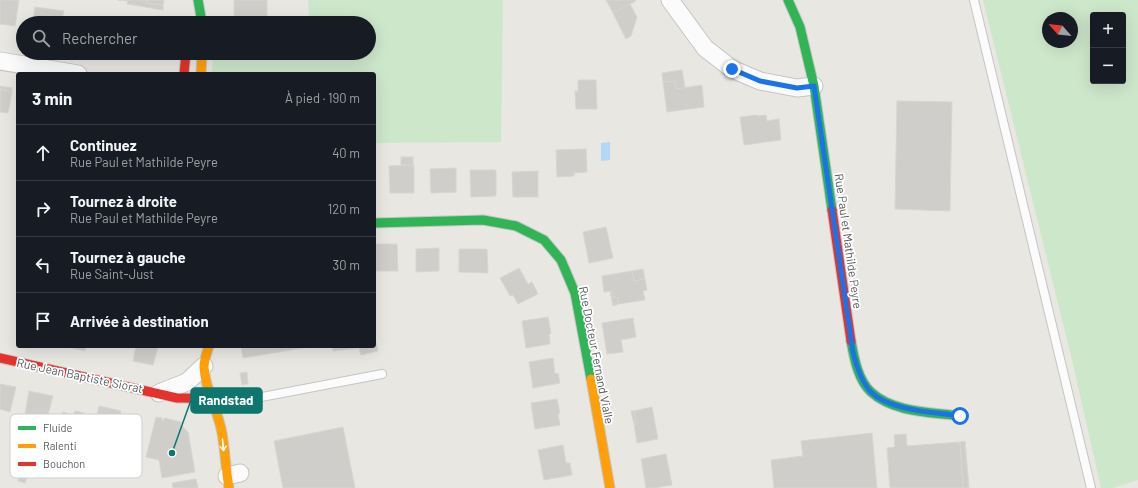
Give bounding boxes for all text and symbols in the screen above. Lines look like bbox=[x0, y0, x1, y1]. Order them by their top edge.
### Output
north arrow bbox=[1042, 12, 1078, 48]
map controls bbox=[1090, 12, 1126, 84]
button: + bbox=[1090, 12, 1126, 48]
search box bbox=[16, 16, 376, 60]
icon: search bbox=[30, 27, 52, 49]
text: Rechercher bbox=[62, 29, 138, 47]
button: − bbox=[1090, 48, 1126, 84]
route end bbox=[723, 60, 741, 78]
text: 3 min bbox=[32, 88, 72, 108]
text: À pied · 190 m bbox=[285, 90, 360, 106]
text: Continuez bbox=[70, 136, 137, 154]
icon: ahead bbox=[32, 142, 54, 164]
text: 40 m bbox=[332, 145, 360, 161]
text: Rue Paul et Mathilde Peyre bbox=[70, 154, 218, 170]
street label: Rue Paul et Mathilde Peyre bbox=[833, 172, 865, 310]
text: Tournez à droite bbox=[70, 192, 177, 210]
icon: right bbox=[32, 198, 54, 220]
text: 120 m bbox=[328, 201, 360, 217]
text: Rue Paul et Mathilde Peyre bbox=[70, 210, 218, 226]
text: Tournez à gauche bbox=[70, 248, 186, 266]
icon: left bbox=[32, 254, 54, 276]
text: 30 m bbox=[333, 257, 360, 273]
text: Rue Saint-Just bbox=[70, 266, 154, 282]
street label: Rue Docteur Fernand Vialle bbox=[577, 285, 617, 425]
icon: arrive bbox=[32, 310, 54, 332]
text: Arrivée à destination bbox=[70, 312, 209, 330]
street label: Rue Jean Baptiste Siorat bbox=[16, 355, 144, 395]
callout: Randstad bbox=[191, 388, 262, 413]
text: Randstad bbox=[199, 392, 253, 408]
route start bbox=[951, 407, 969, 425]
legend bbox=[10, 414, 142, 478]
text: Fluide bbox=[43, 421, 72, 434]
one-way arrow bbox=[219, 438, 226, 451]
text: Ralenti bbox=[43, 439, 77, 452]
text: Bouchon bbox=[43, 457, 85, 470]

